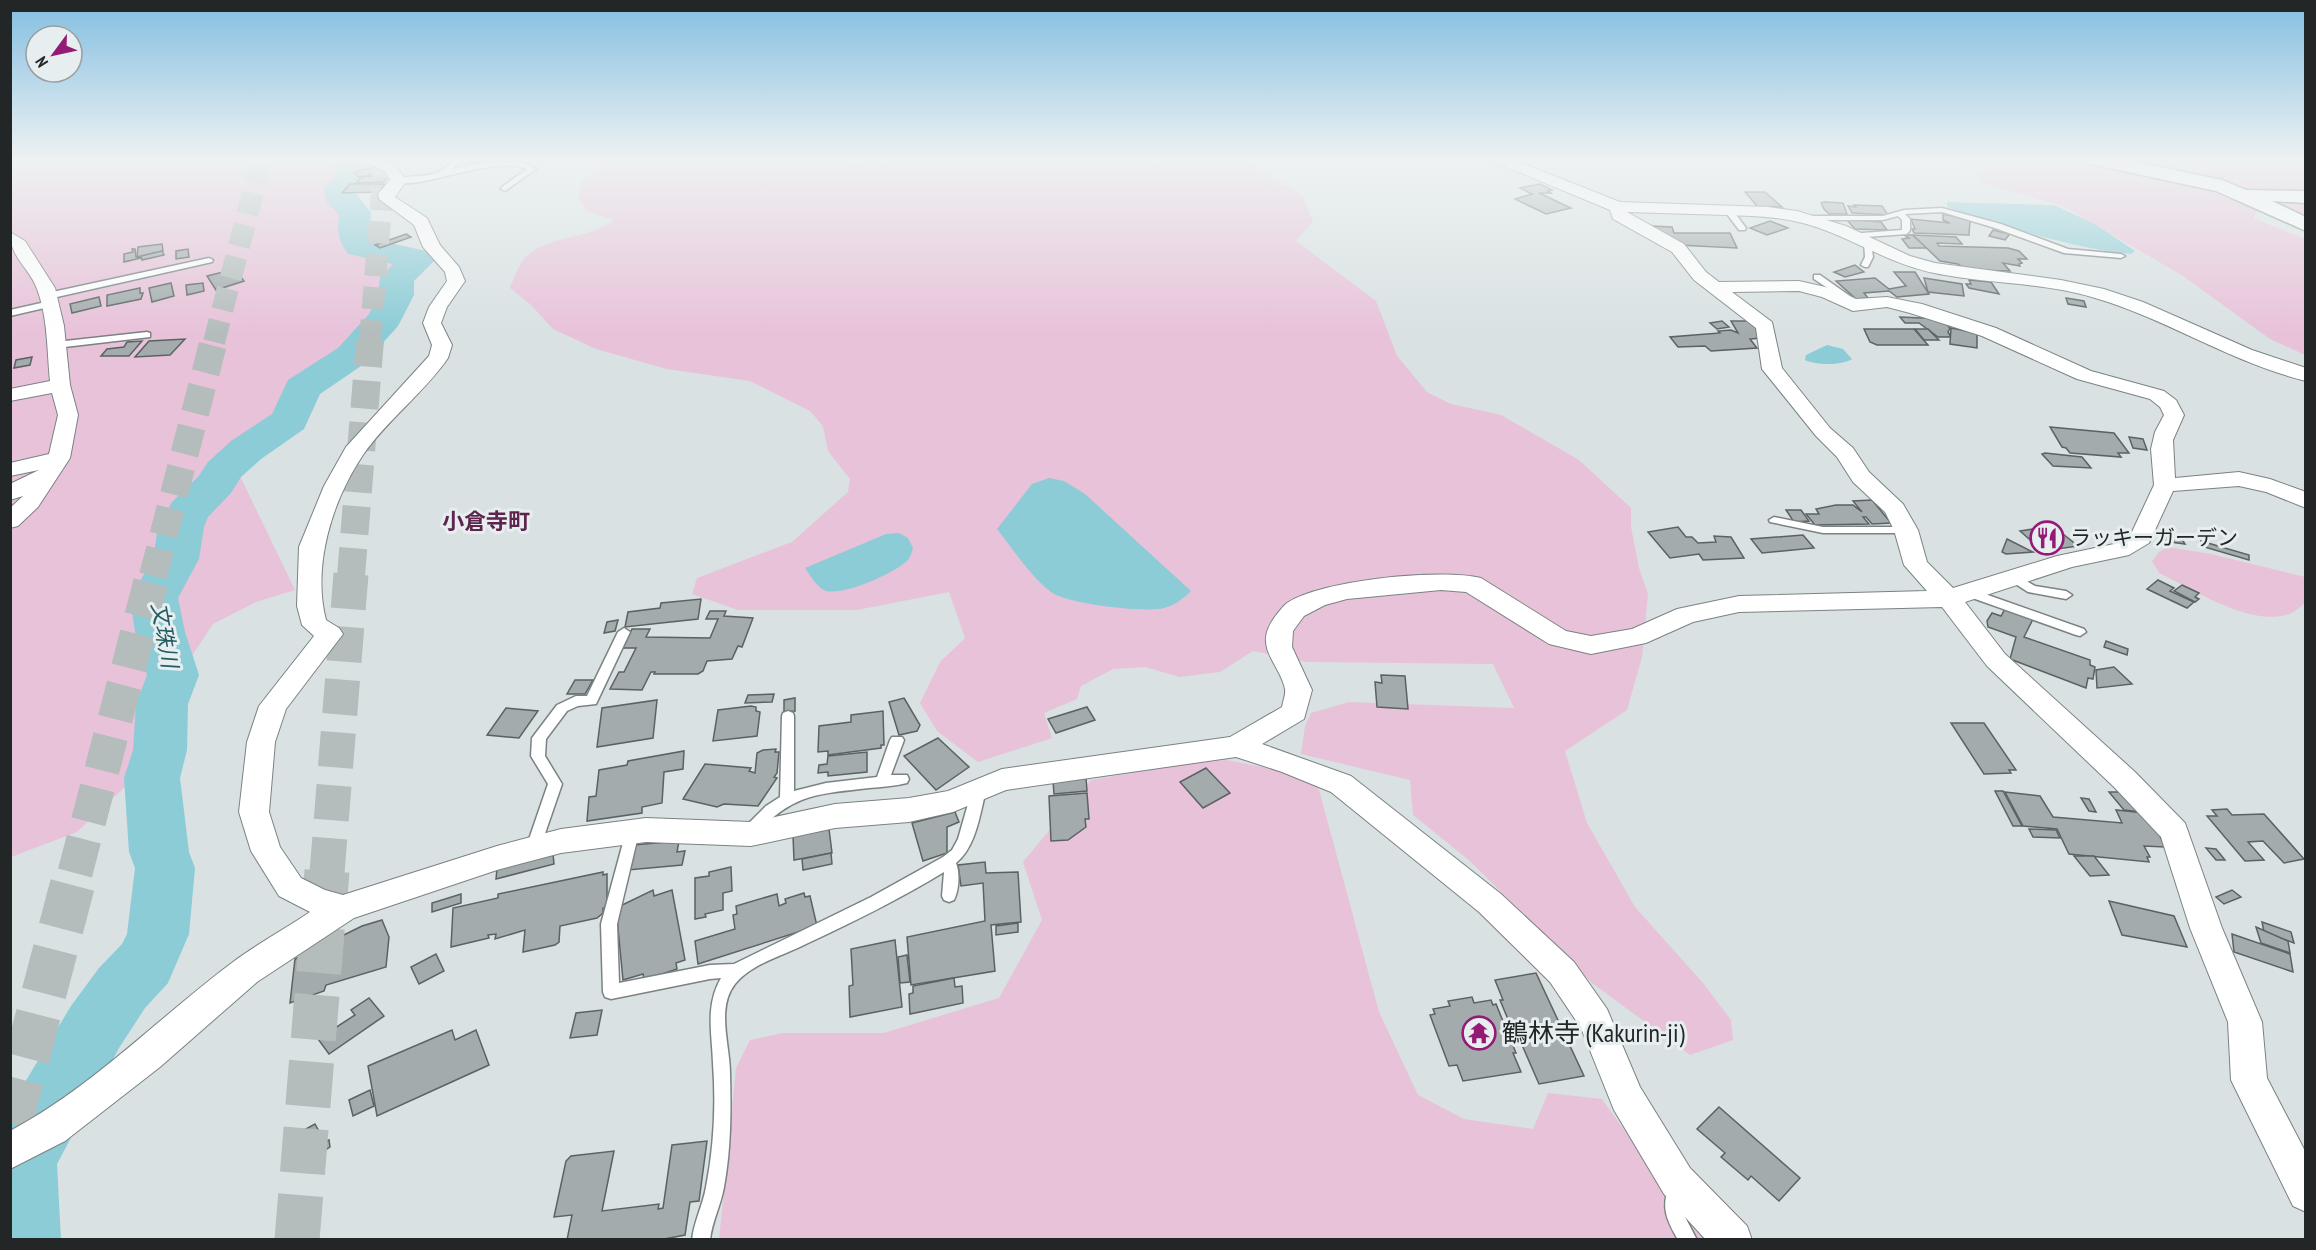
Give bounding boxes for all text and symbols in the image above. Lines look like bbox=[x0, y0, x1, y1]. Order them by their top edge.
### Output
north arrow bbox=[24, 24, 84, 84]
text: N bbox=[31, 53, 52, 71]
district label: 小倉寺町 bbox=[442, 507, 530, 535]
restaurant icon: ラッキーガーデン bbox=[2029, 520, 2065, 556]
place label: ラッキーガーデン bbox=[2070, 524, 2238, 551]
water label: 文珠川 bbox=[145, 600, 185, 672]
temple icon: 鶴林寺 (Kakurin-ji) bbox=[1461, 1015, 1497, 1051]
place label: 鶴林寺 (Kakurin-ji) bbox=[1502, 1016, 1685, 1049]

